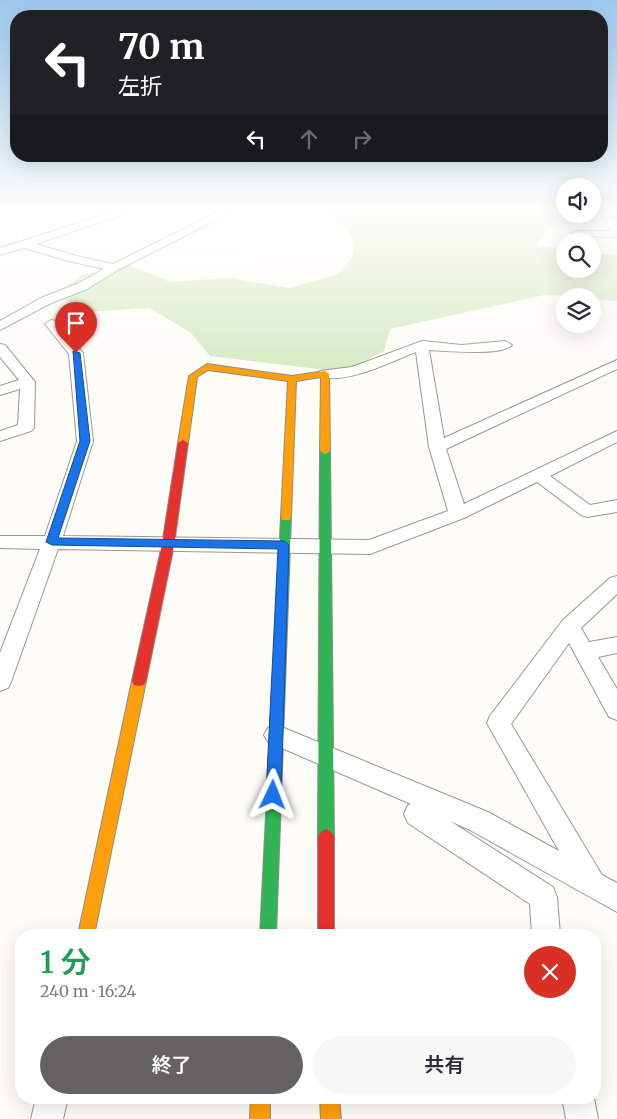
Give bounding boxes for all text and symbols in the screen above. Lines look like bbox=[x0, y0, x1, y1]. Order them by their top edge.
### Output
text: 70 m bbox=[118, 25, 205, 69]
icon: left bbox=[35, 30, 100, 95]
text: 左折 bbox=[118, 72, 162, 100]
icon: left bbox=[242, 125, 270, 153]
icon: ahead bbox=[295, 125, 323, 153]
icon: right bbox=[348, 125, 376, 153]
map controls bbox=[556, 178, 601, 333]
button: sound bbox=[556, 178, 601, 223]
button: search bbox=[556, 233, 601, 278]
button: layers bbox=[556, 288, 601, 333]
pin bbox=[55, 302, 97, 353]
icon: arrive bbox=[62, 309, 90, 337]
position arrow bbox=[246, 768, 298, 820]
text: 1 分 bbox=[40, 943, 91, 981]
button: close bbox=[524, 946, 576, 998]
text: 240 m · 16:24 bbox=[40, 981, 136, 1001]
button: 終了 bbox=[40, 1036, 303, 1094]
button: 共有 bbox=[313, 1036, 576, 1094]

